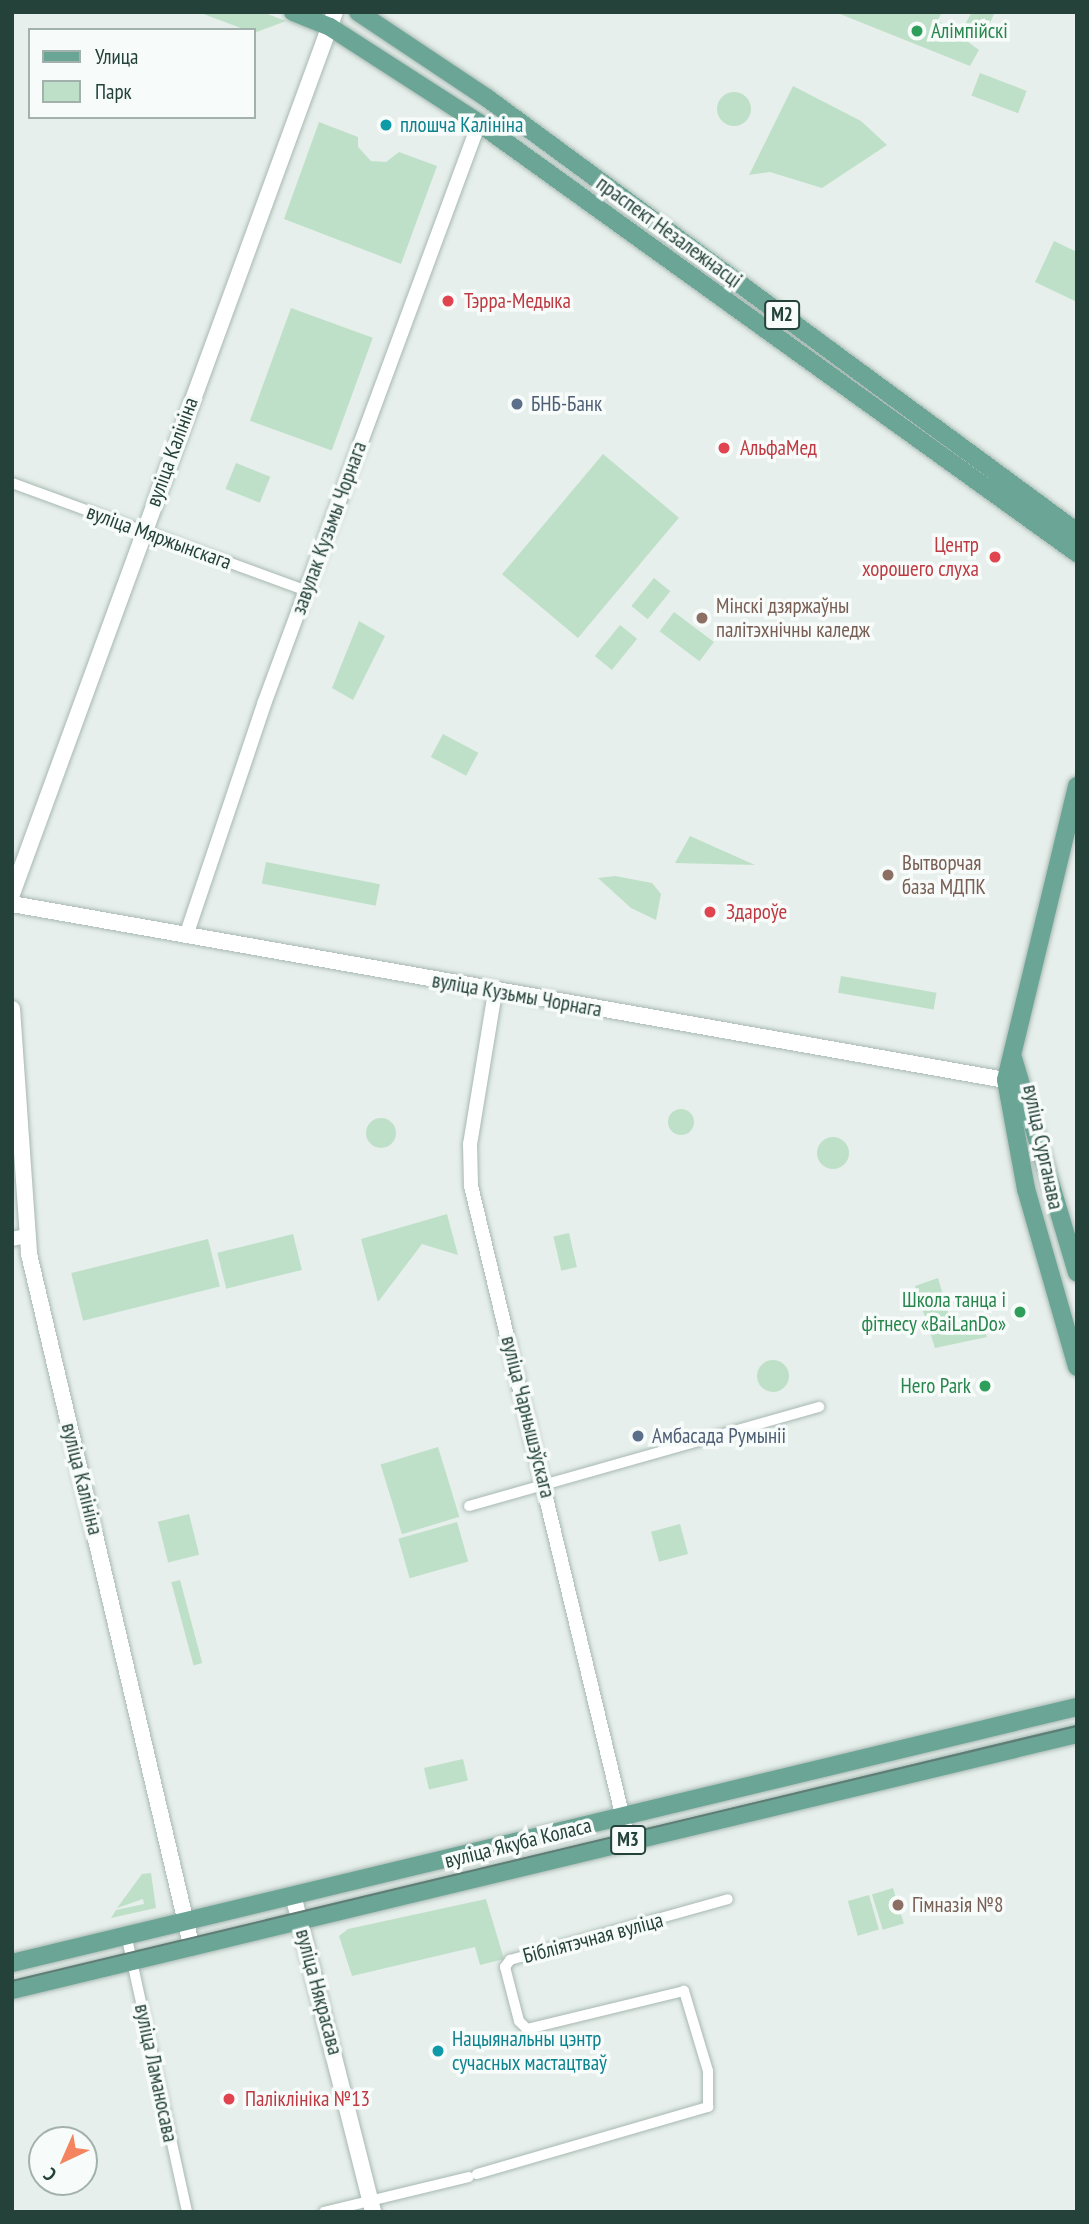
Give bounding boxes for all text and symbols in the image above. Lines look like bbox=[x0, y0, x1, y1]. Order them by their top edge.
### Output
place label: Алімпійскі bbox=[931, 18, 1008, 44]
marker: Алімпійскі bbox=[909, 23, 925, 39]
legend bbox=[28, 28, 256, 119]
text: Улица bbox=[95, 43, 138, 70]
text: Парк bbox=[95, 78, 132, 105]
place label: плошча Калініна bbox=[400, 112, 523, 138]
marker: плошча Калініна bbox=[378, 117, 394, 133]
street label: праспект Незалежнасці bbox=[591, 171, 747, 293]
place label: Тэрра-Медыка bbox=[464, 288, 571, 314]
marker: Тэрра-Медыка bbox=[438, 291, 458, 311]
road number: М2 bbox=[763, 300, 801, 330]
place label: БНБ-Банк bbox=[531, 391, 602, 417]
street label: вуліца Калініна bbox=[141, 394, 203, 510]
marker: БНБ-Банк bbox=[509, 396, 525, 412]
place label: АльфаМед bbox=[740, 435, 817, 461]
street label: завулак Кузьмы Чорнага bbox=[286, 438, 372, 618]
marker: АльфаМед bbox=[714, 438, 734, 458]
street label: вуліца Мяржынскага bbox=[83, 499, 235, 575]
place label: Центр хорошего слуха bbox=[862, 532, 979, 582]
marker: Центр хорошего слуха bbox=[985, 547, 1005, 567]
place label: Мінскі дзяржаўны палітэхнічны каледж bbox=[716, 593, 870, 643]
marker: Мінскі дзяржаўны палітэхнічны каледж bbox=[694, 610, 710, 626]
place label: Вытворчая база МДПК bbox=[902, 850, 986, 900]
marker: Вытворчая база МДПК bbox=[880, 867, 896, 883]
place label: Здароўе bbox=[726, 899, 787, 925]
marker: Здароўе bbox=[700, 902, 720, 922]
street label: вуліца Кузьмы Чорнага bbox=[430, 968, 604, 1022]
street label: вуліца Сурганава bbox=[1017, 1082, 1069, 1212]
place label: Школа танца і фітнесу «BaiLanDo» bbox=[861, 1287, 1006, 1337]
marker: Школа танца і фітнесу «BaiLanDo» bbox=[1012, 1304, 1028, 1320]
street label: вуліца Чарнышэўскага bbox=[496, 1333, 560, 1501]
place label: Hero Park bbox=[901, 1373, 971, 1399]
marker: Hero Park bbox=[977, 1378, 993, 1394]
street label: вуліца Калініна bbox=[56, 1420, 108, 1538]
place label: Амбасада Румыніі bbox=[652, 1423, 786, 1449]
marker: Амбасада Румыніі bbox=[630, 1428, 646, 1444]
street label: вуліца Якуба Коласа bbox=[442, 1813, 594, 1873]
road number: М3 bbox=[609, 1824, 647, 1856]
place label: Гімназія №8 bbox=[912, 1892, 1003, 1918]
marker: Гімназія №8 bbox=[890, 1897, 906, 1913]
street label: Бібліятэчная вуліца bbox=[520, 1907, 666, 1969]
street label: вуліца Някрасава bbox=[290, 1926, 348, 2058]
street label: вуліца Ламаносава bbox=[129, 2002, 183, 2144]
place label: Нацыянальны цэнтр сучасных мастацтваў bbox=[452, 2026, 607, 2076]
marker: Нацыянальны цэнтр сучасных мастацтваў bbox=[430, 2043, 446, 2059]
place label: Паліклініка №13 bbox=[245, 2086, 370, 2112]
marker: Паліклініка №13 bbox=[219, 2089, 239, 2109]
north arrow bbox=[28, 2126, 98, 2196]
text: С bbox=[38, 2163, 61, 2186]

